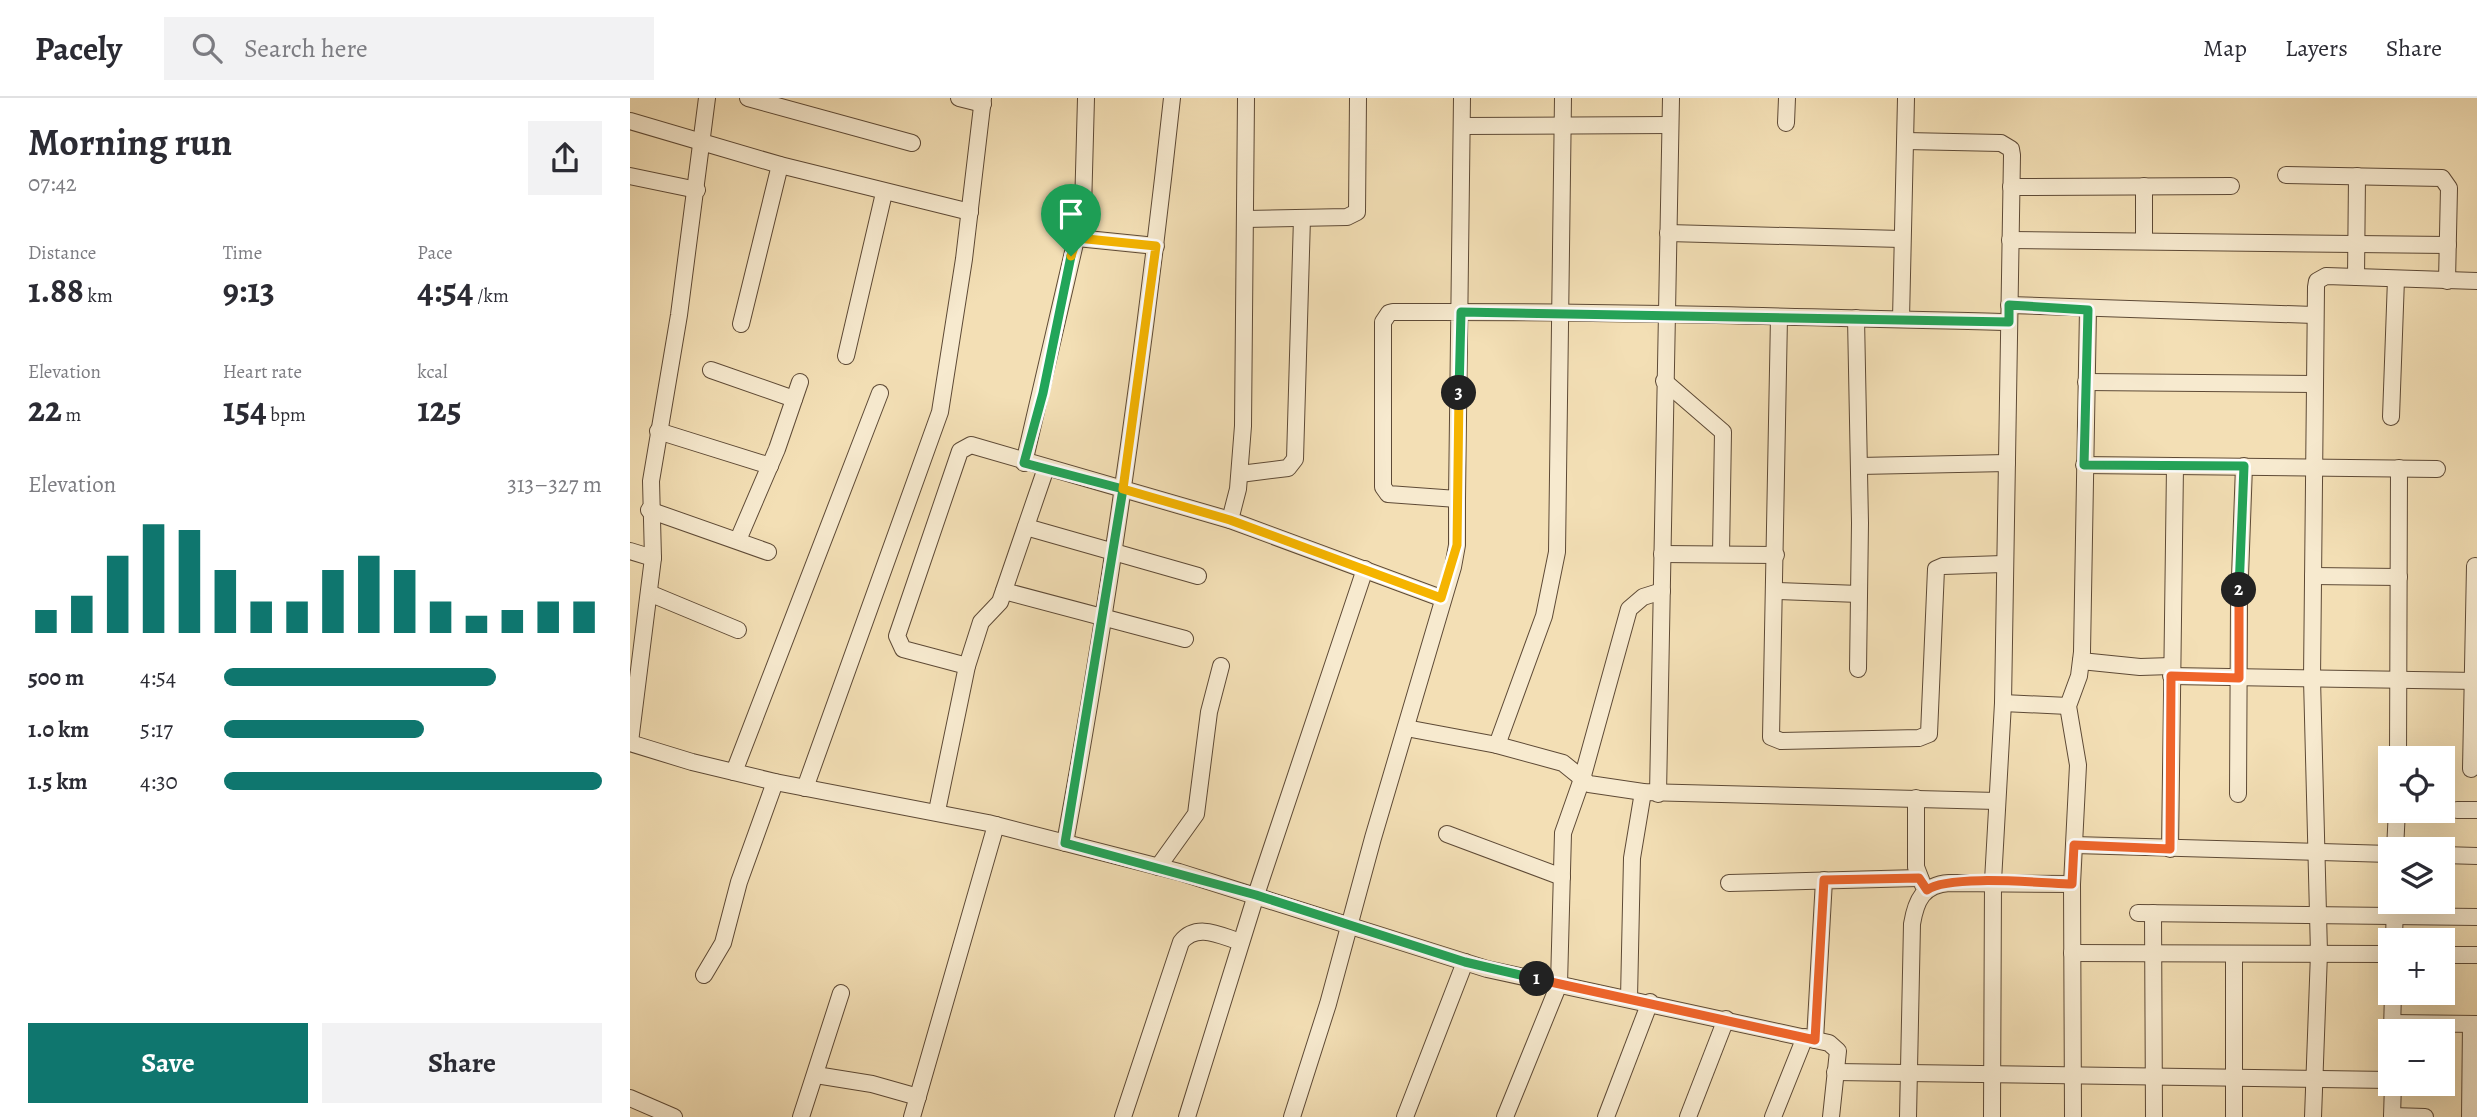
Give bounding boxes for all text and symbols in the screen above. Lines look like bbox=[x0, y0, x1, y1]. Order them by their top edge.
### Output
search box bbox=[164, 17, 654, 80]
text: Pacely bbox=[35, 26, 122, 71]
icon: search bbox=[188, 29, 226, 67]
text: Search here bbox=[244, 31, 368, 66]
text: Map bbox=[2203, 32, 2247, 64]
text: Layers bbox=[2285, 32, 2348, 64]
text: Share bbox=[2386, 32, 2442, 64]
text: Morning run bbox=[28, 116, 232, 168]
button: share bbox=[528, 121, 602, 195]
text: 07:42 bbox=[28, 168, 77, 199]
pin bbox=[1041, 184, 1101, 256]
icon: arrive bbox=[1052, 195, 1090, 233]
text: Distance bbox=[28, 240, 96, 266]
text: Time bbox=[223, 240, 262, 266]
text: Pace bbox=[417, 240, 453, 266]
text: 1.88 bbox=[28, 266, 84, 314]
text: 9:13 bbox=[223, 266, 275, 314]
text: 4:54 bbox=[417, 266, 474, 314]
text: km bbox=[84, 283, 113, 309]
text: /km bbox=[474, 283, 509, 309]
text: Elevation bbox=[28, 359, 101, 385]
text: Heart rate bbox=[223, 359, 302, 385]
text: kcal bbox=[417, 359, 448, 385]
pin: 3 bbox=[1442, 376, 1476, 410]
text: 3 bbox=[1454, 379, 1463, 405]
text: 22 bbox=[28, 385, 62, 433]
text: 154 bbox=[223, 385, 267, 433]
text: 125 bbox=[417, 385, 462, 433]
text: m bbox=[62, 402, 81, 428]
text: bpm bbox=[267, 402, 306, 428]
text: Elevation bbox=[28, 469, 116, 500]
text: 313–327 m bbox=[507, 469, 602, 500]
pin: 2 bbox=[2222, 573, 2256, 608]
text: 2 bbox=[2234, 576, 2243, 602]
text: 500 m bbox=[28, 662, 84, 693]
text: 4:54 bbox=[140, 662, 176, 693]
text: 1.0 km bbox=[28, 714, 89, 745]
text: 5:17 bbox=[140, 714, 173, 745]
map controls bbox=[2378, 746, 2455, 1096]
button: locate bbox=[2378, 746, 2455, 823]
text: 1.5 km bbox=[28, 766, 88, 797]
text: 4:30 bbox=[140, 766, 178, 797]
button: layers bbox=[2378, 837, 2455, 914]
button: + bbox=[2378, 928, 2455, 1005]
pin: 1 bbox=[1520, 962, 1555, 996]
text: 1 bbox=[1533, 965, 1540, 991]
button: − bbox=[2378, 1019, 2455, 1096]
button: Save bbox=[28, 1023, 308, 1103]
button: Share bbox=[322, 1023, 602, 1103]

